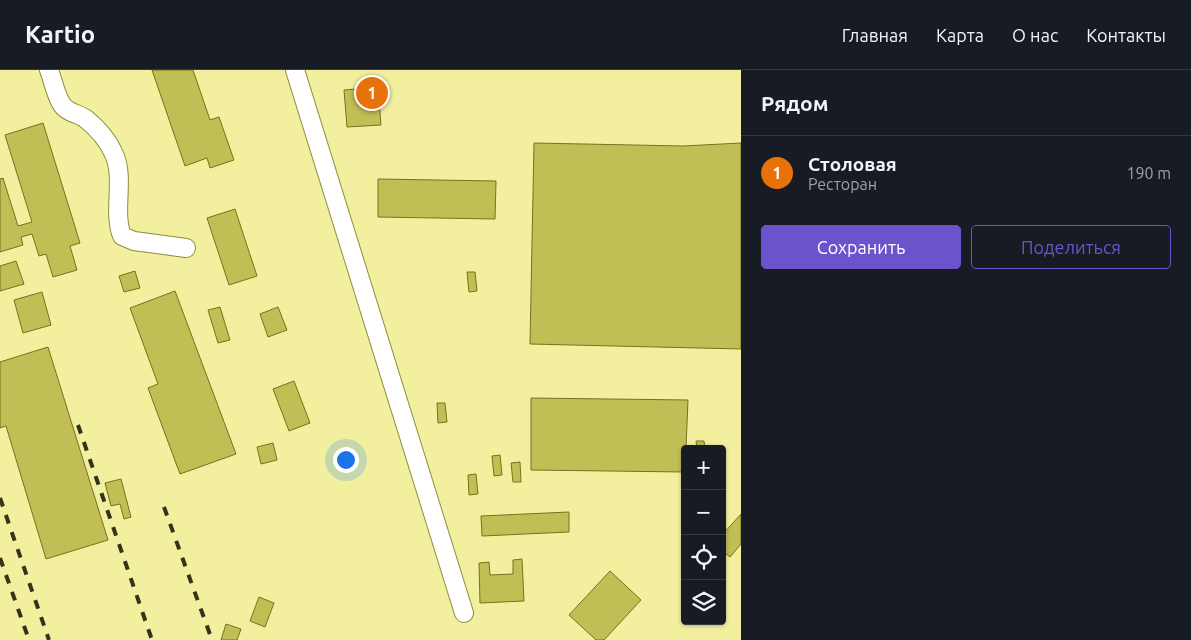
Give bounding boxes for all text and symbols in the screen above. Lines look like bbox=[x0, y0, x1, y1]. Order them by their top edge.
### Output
text: Kartio bbox=[25, 21, 95, 48]
text: Главная bbox=[842, 25, 908, 45]
text: Карта bbox=[936, 25, 984, 45]
text: О нас bbox=[1012, 25, 1058, 45]
text: Контакты bbox=[1086, 25, 1166, 45]
pin: 1 bbox=[356, 74, 388, 112]
text: Рядом bbox=[761, 91, 829, 115]
text: Столовая bbox=[808, 153, 897, 175]
text: 1 bbox=[772, 164, 782, 182]
text: 190 m bbox=[1126, 164, 1171, 182]
text: Ресторан bbox=[808, 175, 877, 193]
button: Сохранить bbox=[761, 225, 961, 269]
button: Поделиться bbox=[971, 225, 1171, 269]
map controls bbox=[681, 445, 726, 625]
button: + bbox=[681, 445, 726, 490]
your location bbox=[333, 447, 359, 473]
button: − bbox=[681, 490, 726, 535]
button: locate bbox=[681, 535, 726, 580]
button: layers bbox=[681, 580, 726, 625]

